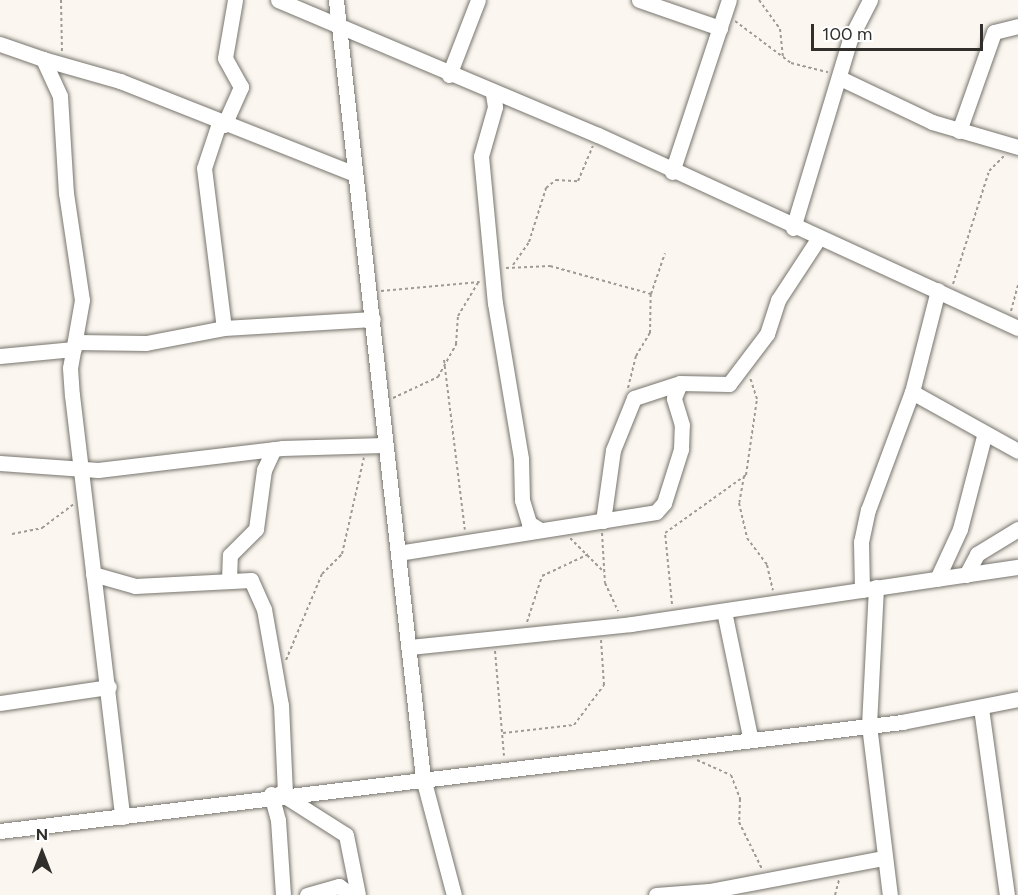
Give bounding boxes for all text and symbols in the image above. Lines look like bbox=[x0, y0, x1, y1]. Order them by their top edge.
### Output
scale bar bbox=[814, 12, 986, 50]
text: 100 m bbox=[822, 23, 872, 45]
north arrow bbox=[12, 823, 72, 883]
text: N bbox=[36, 825, 48, 844]

